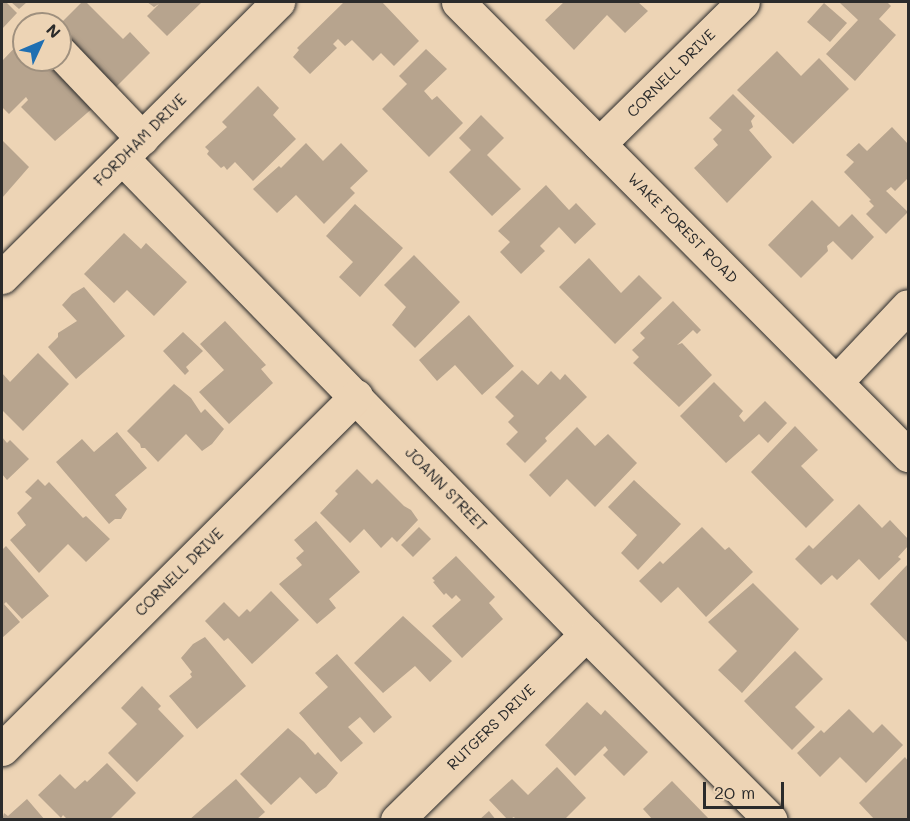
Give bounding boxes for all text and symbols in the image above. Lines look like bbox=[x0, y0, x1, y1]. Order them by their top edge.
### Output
north arrow bbox=[12, 12, 72, 72]
text: N bbox=[42, 19, 66, 42]
street label: CORNELL DRIVE bbox=[623, 25, 719, 121]
street label: FORDHAM DRIVE bbox=[90, 90, 190, 190]
street label: WAKE FOREST ROAD bbox=[624, 169, 742, 287]
street label: JOANN STREET bbox=[402, 443, 490, 535]
street label: CORNELL DRIVE bbox=[131, 524, 227, 620]
street label: RUTGERS DRIVE bbox=[443, 680, 539, 774]
scale bar bbox=[706, 770, 787, 808]
text: 20 m bbox=[714, 780, 755, 804]

